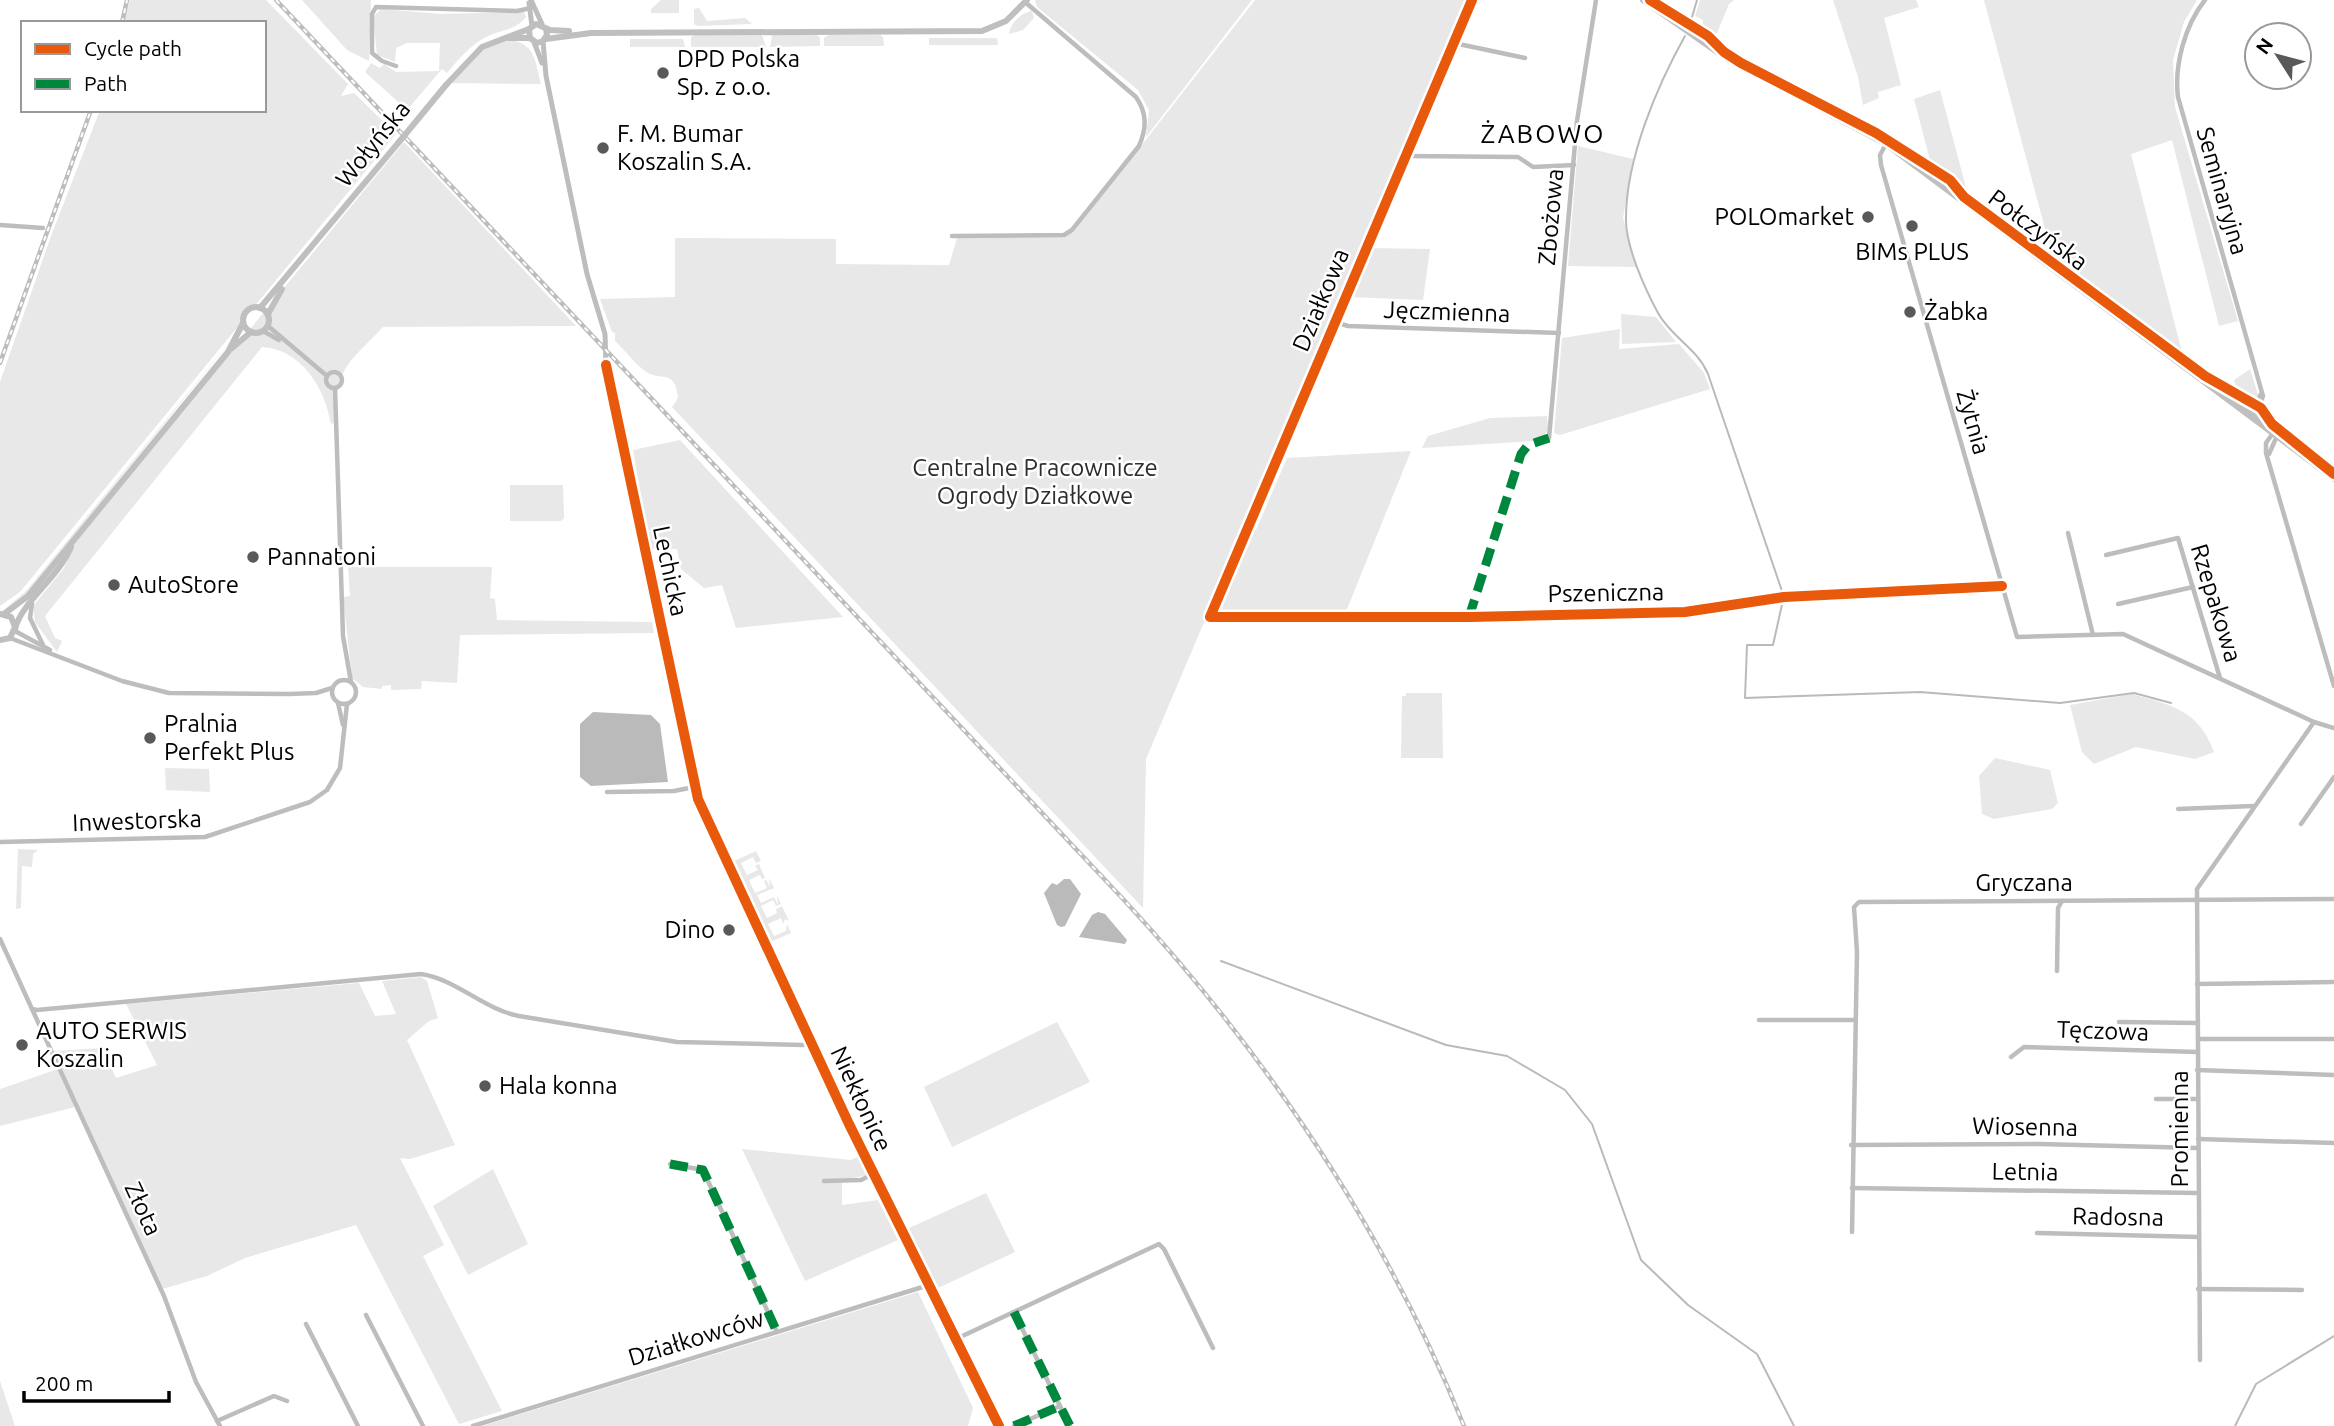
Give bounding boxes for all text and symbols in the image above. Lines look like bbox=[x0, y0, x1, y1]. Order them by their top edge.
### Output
legend bbox=[21, 21, 266, 112]
north arrow bbox=[2243, 21, 2313, 91]
text: N bbox=[2251, 34, 2277, 58]
text: Cycle path bbox=[84, 36, 182, 60]
place label: DPD Polska Sp. z o.o. bbox=[677, 45, 800, 100]
marker: DPD Polska Sp. z o.o. bbox=[655, 65, 671, 81]
text: Path bbox=[84, 71, 127, 95]
street label: Wołyńska bbox=[330, 95, 415, 192]
district label: ŻABOWO bbox=[1481, 119, 1605, 148]
place label: F. M. Bumar Koszalin S.A. bbox=[617, 120, 752, 175]
street label: Seminaryjna bbox=[2191, 124, 2254, 258]
marker: F. M. Bumar Koszalin S.A. bbox=[595, 140, 611, 156]
street label: Zbożowa bbox=[1533, 167, 1568, 267]
street label: Połczyńska bbox=[1983, 184, 2093, 276]
place label: POLOmarket bbox=[1714, 203, 1855, 230]
marker: POLOmarket bbox=[1860, 209, 1876, 225]
marker: BIMs PLUS bbox=[1904, 218, 1920, 234]
place label: BIMs PLUS bbox=[1855, 238, 1969, 265]
street label: Działkowa bbox=[1287, 244, 1354, 355]
street label: Jęczmienna bbox=[1383, 296, 1511, 327]
place label: Żabka bbox=[1924, 298, 1988, 325]
marker: Żabka bbox=[1902, 304, 1918, 320]
street label: Żytnia bbox=[1951, 386, 1996, 457]
park label: Centralne Pracownicze Ogrody Działkowe bbox=[912, 454, 1158, 509]
street label: Lechicka bbox=[648, 523, 693, 619]
street label: Rzepakowa bbox=[2186, 540, 2247, 665]
place label: Pannatoni bbox=[267, 543, 376, 570]
marker: Pannatoni bbox=[245, 549, 261, 565]
place label: AutoStore bbox=[128, 571, 239, 598]
marker: AutoStore bbox=[106, 577, 122, 593]
street label: Pszeniczna bbox=[1547, 578, 1665, 607]
place label: Pralnia Perfekt Plus bbox=[164, 710, 294, 765]
marker: Pralnia Perfekt Plus bbox=[142, 730, 158, 746]
street label: Inwestorska bbox=[72, 805, 202, 836]
street label: Gryczana bbox=[1975, 869, 2073, 896]
place label: Dino bbox=[664, 916, 715, 943]
marker: Dino bbox=[721, 922, 737, 938]
street label: Tęczowa bbox=[2056, 1015, 2150, 1046]
place label: AUTO SERWIS Koszalin bbox=[36, 1017, 187, 1072]
marker: AUTO SERWIS Koszalin bbox=[14, 1037, 30, 1053]
street label: Niekłonice bbox=[825, 1042, 897, 1156]
street label: Promienna bbox=[2166, 1071, 2193, 1188]
place label: Hala konna bbox=[499, 1072, 618, 1099]
marker: Hala konna bbox=[477, 1078, 493, 1094]
street label: Wiosenna bbox=[1972, 1112, 2078, 1141]
street label: Letnia bbox=[1991, 1157, 2059, 1186]
street label: Złota bbox=[119, 1178, 167, 1240]
street label: Radosna bbox=[2072, 1202, 2164, 1231]
street label: Działkowców bbox=[625, 1304, 767, 1371]
scale bar bbox=[24, 1360, 170, 1404]
text: 200 m bbox=[35, 1371, 93, 1395]

